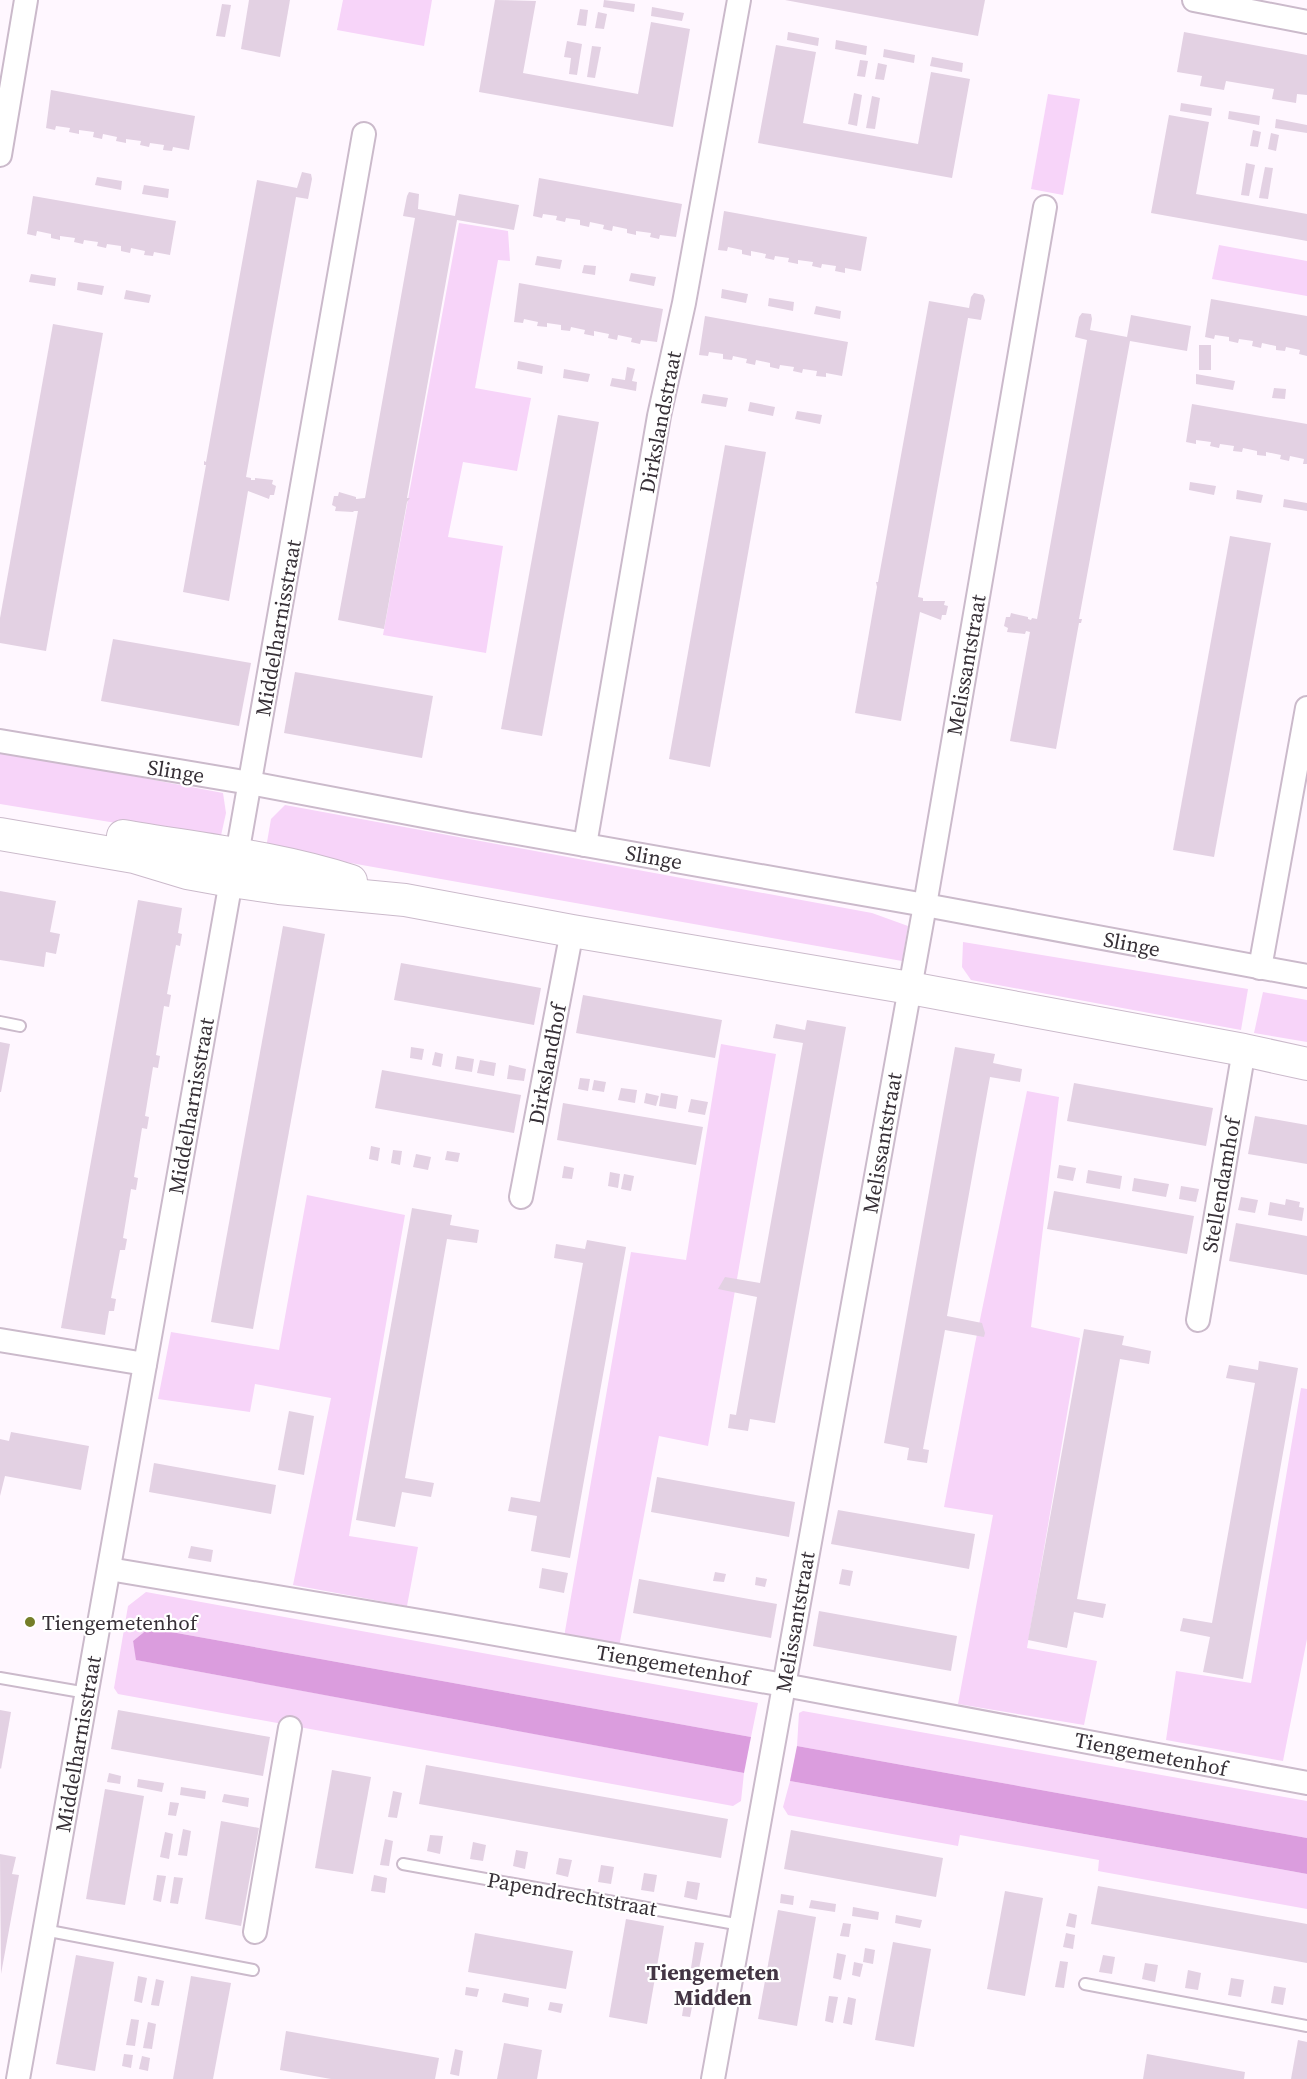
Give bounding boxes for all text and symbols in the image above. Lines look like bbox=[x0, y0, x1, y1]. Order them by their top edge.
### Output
street label: Dirkslandstraat bbox=[632, 348, 688, 495]
street label: Middelharnisstraat bbox=[248, 537, 308, 719]
street label: Melissantstraat bbox=[939, 592, 993, 738]
street label: Slinge bbox=[145, 752, 207, 790]
street label: Slinge bbox=[623, 838, 685, 876]
street label: Slinge bbox=[1101, 924, 1163, 964]
street label: Dirkslandhof bbox=[521, 999, 573, 1127]
street label: Middelharnisstraat bbox=[161, 1015, 221, 1197]
street label: Melissantstraat bbox=[855, 1070, 909, 1216]
street label: Stellendamhof bbox=[1195, 1114, 1247, 1255]
street label: Melissantstraat bbox=[768, 1549, 822, 1695]
place label: Tiengemetenhof bbox=[42, 1608, 199, 1637]
marker: Tiengemetenhof bbox=[23, 1615, 37, 1629]
street label: Tiengemetenhof bbox=[594, 1637, 753, 1693]
street label: Middelharnisstraat bbox=[48, 1653, 108, 1835]
street label: Tiengemetenhof bbox=[1072, 1725, 1231, 1783]
street label: Papendrechtstraat bbox=[485, 1865, 659, 1923]
district label: Tiengemeten Midden bbox=[647, 1957, 780, 2012]

